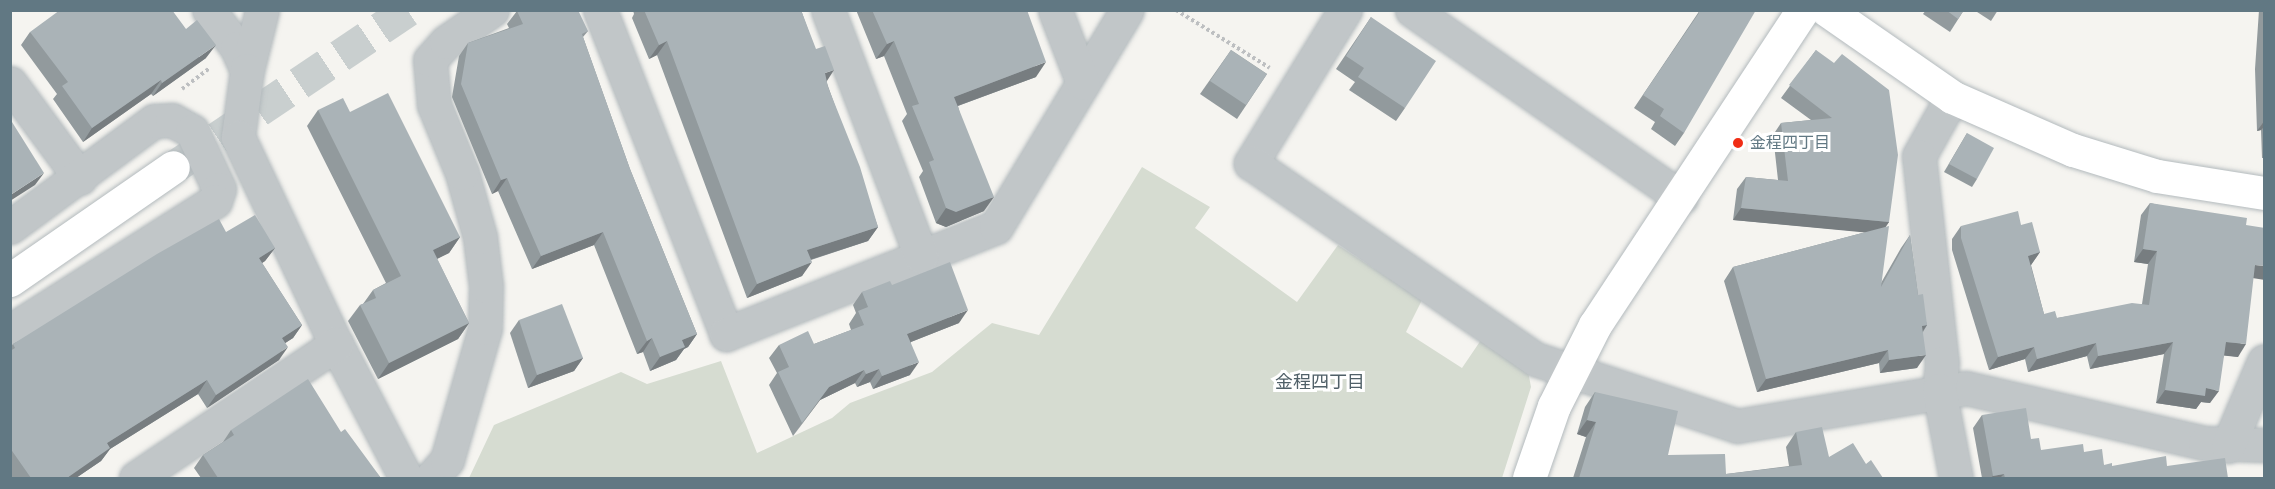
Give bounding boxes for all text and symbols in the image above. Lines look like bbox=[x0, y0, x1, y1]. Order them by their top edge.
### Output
place label: 金程四丁目 bbox=[1750, 133, 1830, 153]
marker: 金程四丁目 bbox=[1731, 136, 1745, 150]
district label: 金程四丁目 bbox=[1275, 371, 1365, 393]

